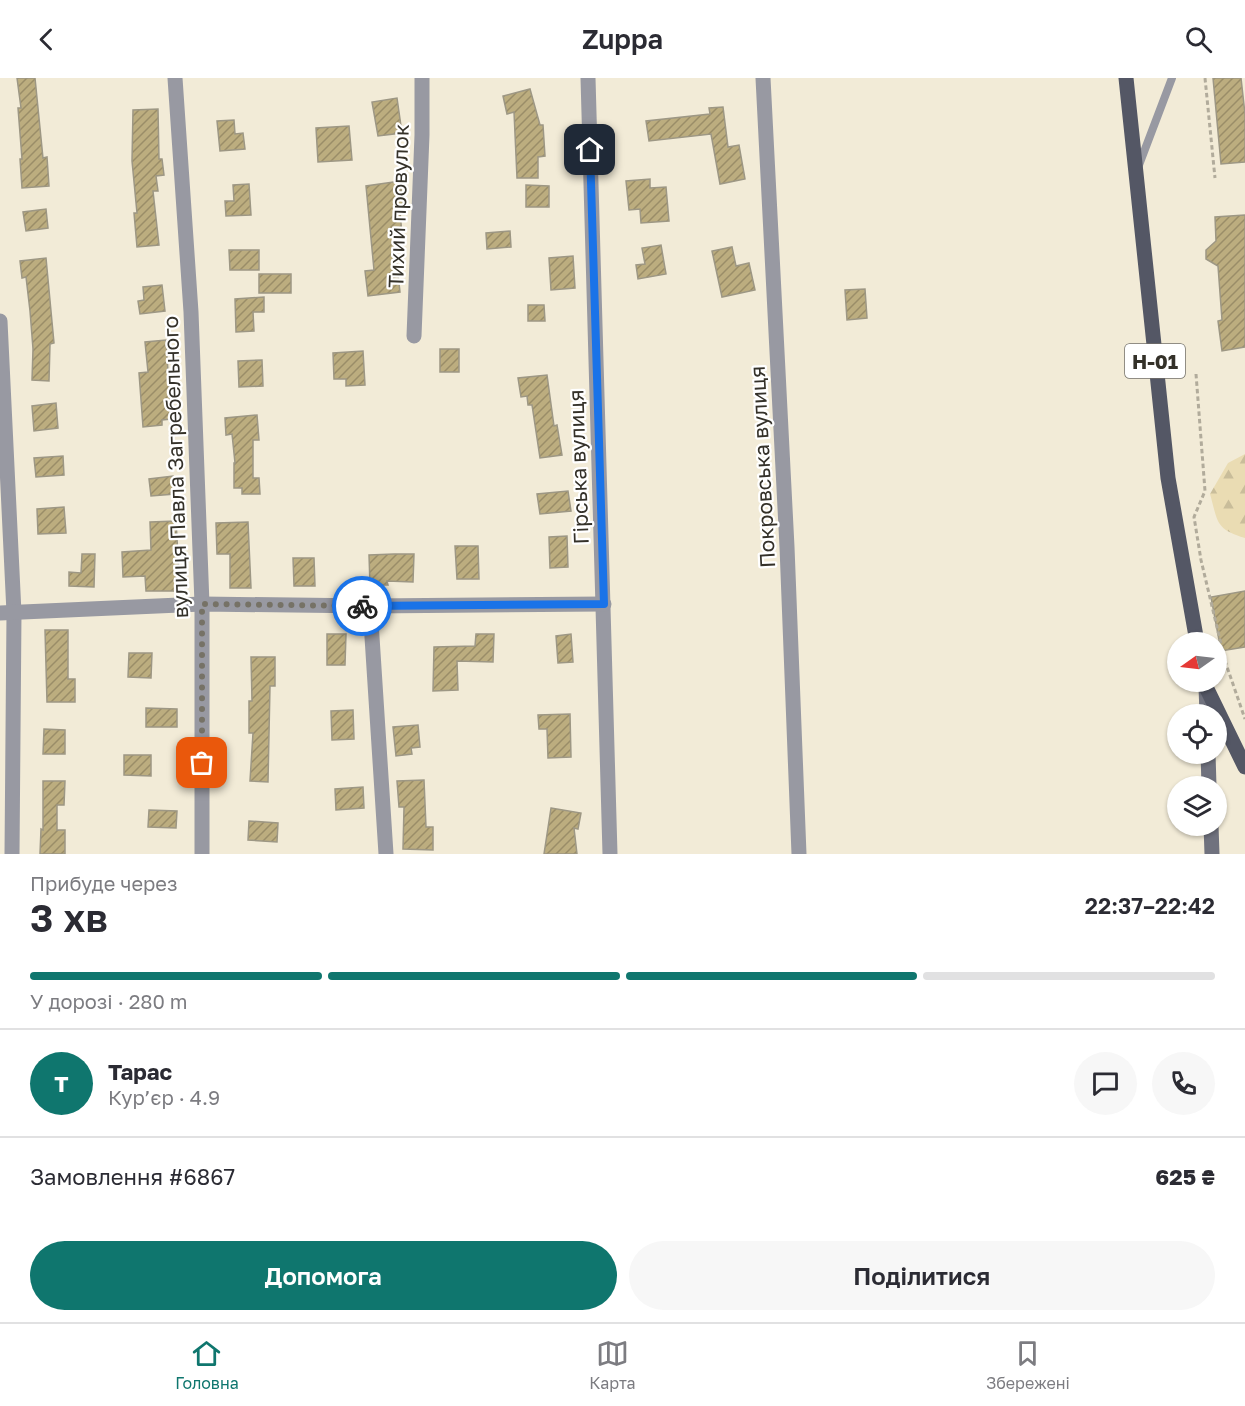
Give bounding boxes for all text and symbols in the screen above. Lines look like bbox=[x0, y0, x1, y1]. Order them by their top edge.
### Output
icon: back bbox=[30, 23, 63, 56]
text: Zuppa bbox=[582, 23, 663, 55]
icon: search bbox=[1182, 23, 1215, 56]
street label: Тихий провулок bbox=[382, 123, 414, 289]
pin bbox=[564, 124, 615, 175]
icon: home bbox=[573, 133, 606, 166]
street label: вулиця Павла Загребельного bbox=[157, 315, 193, 619]
road number: Н-01 bbox=[1125, 344, 1185, 378]
street label: Покровська вулиця bbox=[744, 365, 780, 569]
street label: Гірська вулиця bbox=[562, 389, 594, 545]
courier bbox=[332, 576, 392, 636]
icon: bike bbox=[346, 590, 379, 623]
north arrow bbox=[1167, 632, 1227, 692]
map controls bbox=[1167, 632, 1227, 836]
button: locate bbox=[1167, 704, 1227, 764]
pin bbox=[176, 737, 227, 788]
icon: bag bbox=[185, 746, 218, 779]
button: layers bbox=[1167, 776, 1227, 836]
text: Прибуде через bbox=[30, 871, 177, 895]
text: 22:37–22:42 bbox=[1085, 892, 1215, 919]
text: 3 хв bbox=[30, 894, 108, 941]
text: У дорозі · 280 m bbox=[30, 989, 188, 1013]
button: chat bbox=[1074, 1052, 1137, 1115]
button: phone bbox=[1152, 1052, 1215, 1115]
text: Тарас bbox=[108, 1058, 172, 1085]
text: Т bbox=[54, 1070, 69, 1097]
text: Кур’єр · 4.9 bbox=[108, 1085, 220, 1109]
text: Замовлення #6867 bbox=[30, 1163, 235, 1190]
text: 625 ₴ bbox=[1155, 1163, 1215, 1190]
button: Допомога bbox=[30, 1241, 617, 1310]
button: Поділитися bbox=[629, 1241, 1215, 1310]
tab: Головна bbox=[175, 1337, 239, 1393]
tab: Карта bbox=[589, 1337, 636, 1393]
tab: Збережені bbox=[986, 1337, 1070, 1393]

